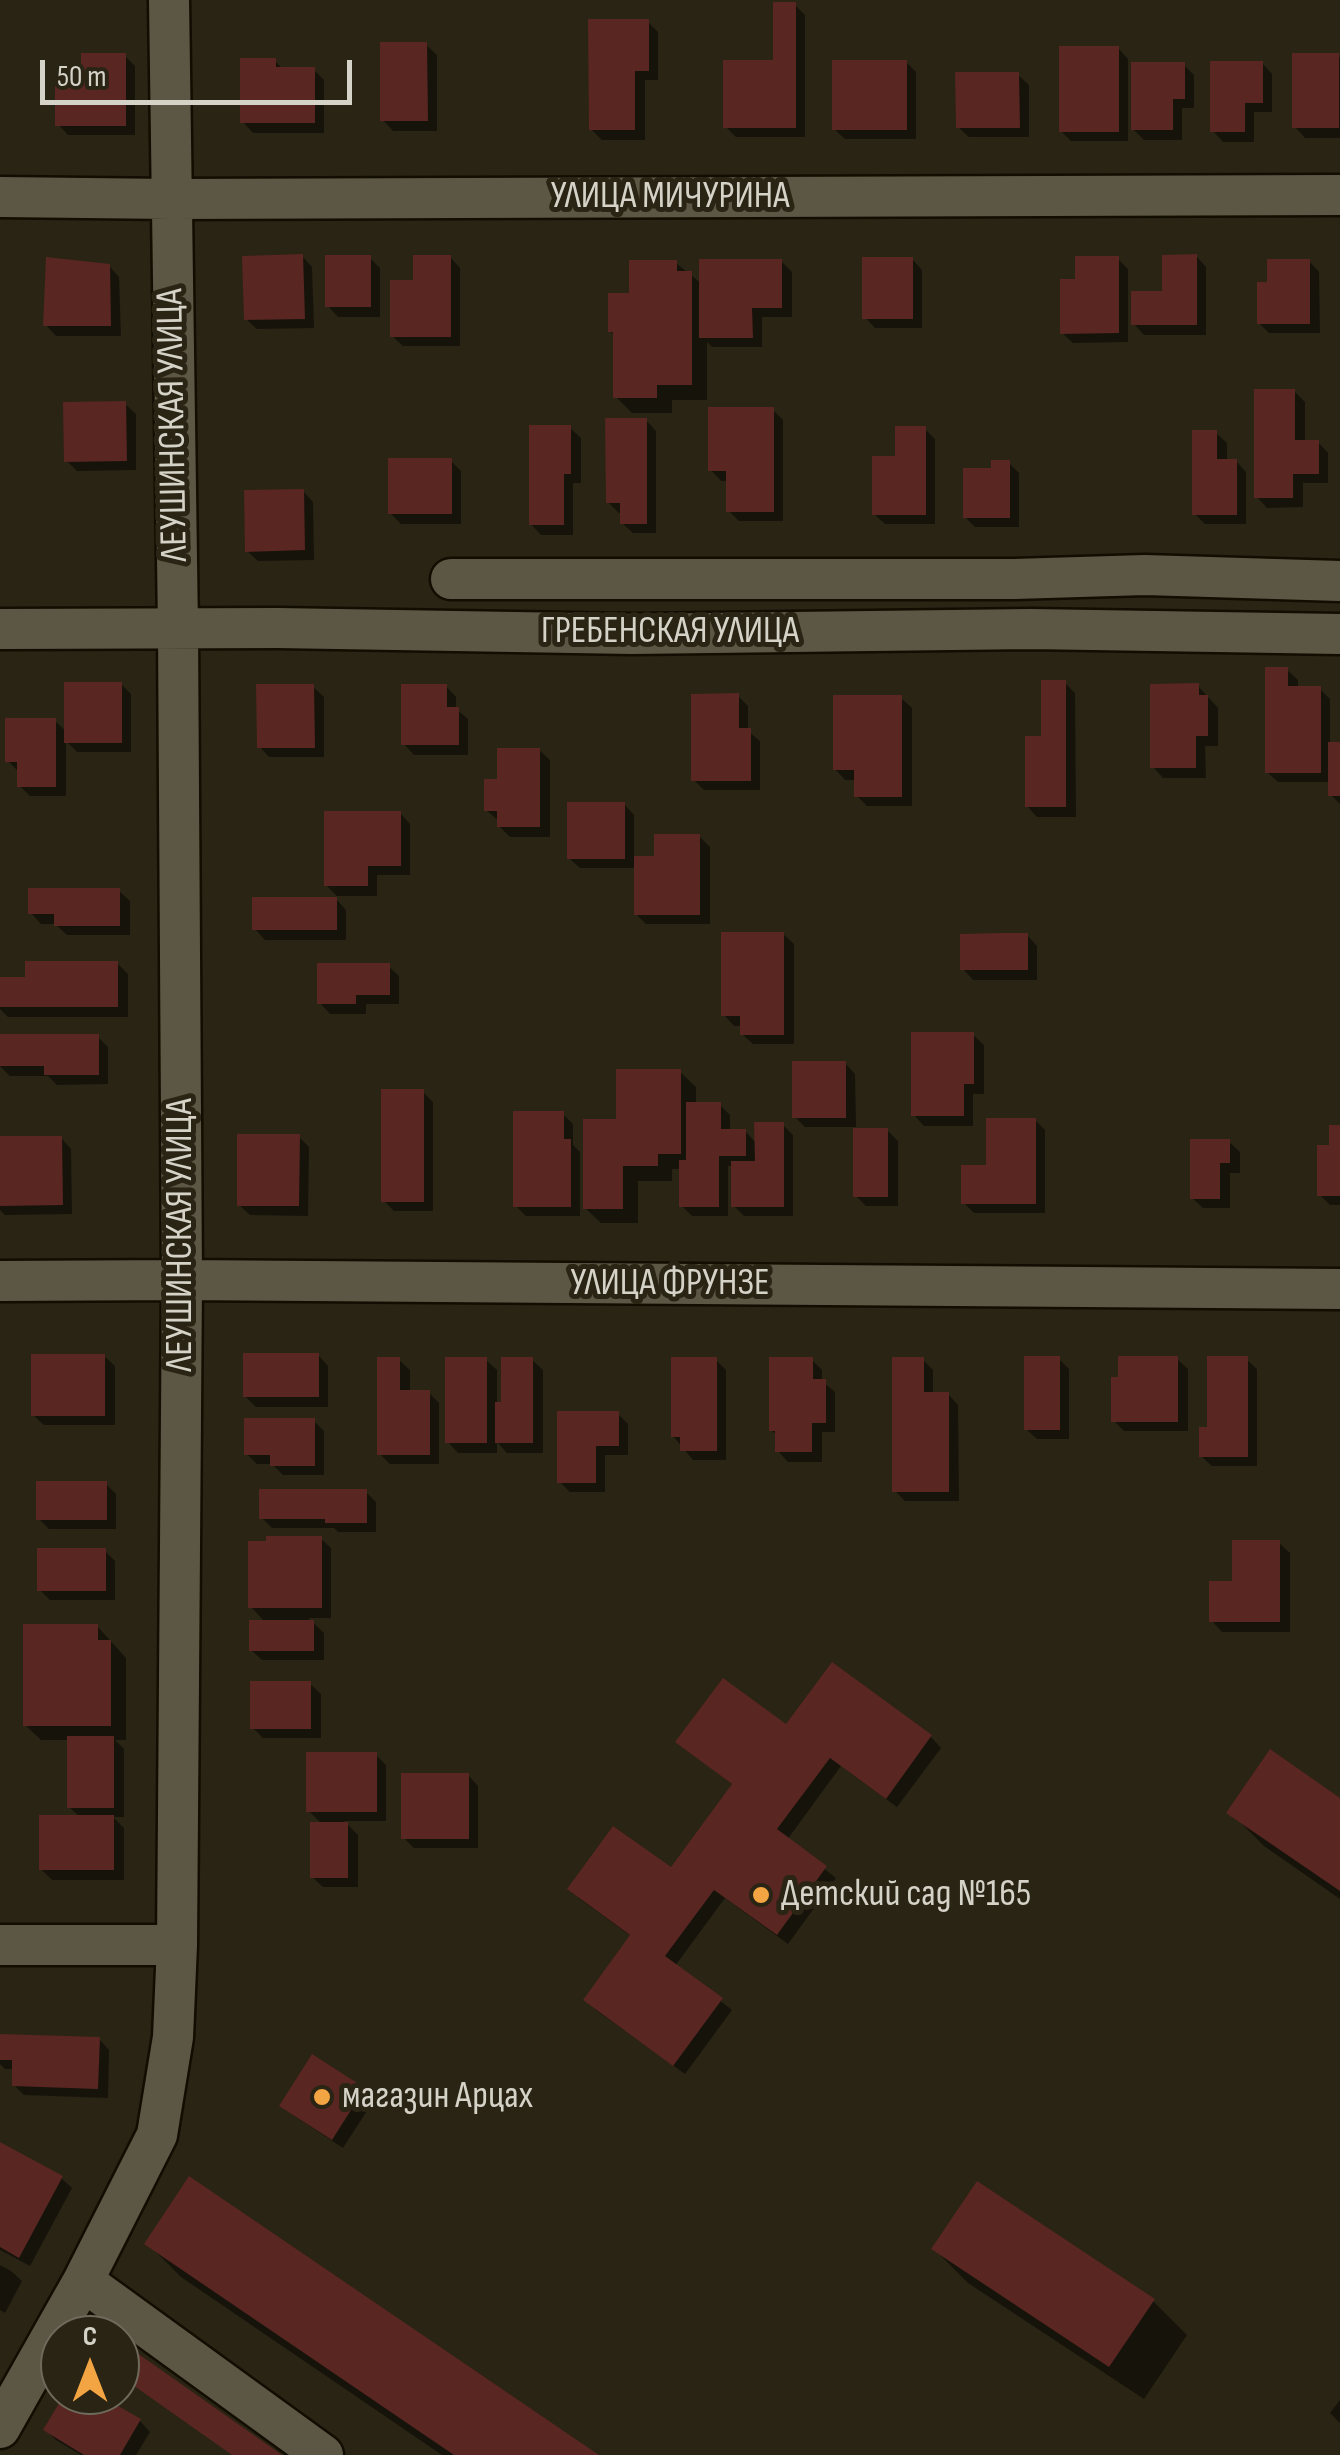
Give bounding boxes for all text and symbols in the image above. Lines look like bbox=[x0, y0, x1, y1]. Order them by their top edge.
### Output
scale bar bbox=[45, 40, 358, 102]
text: 50 m bbox=[57, 59, 106, 95]
street label: УЛИЦА МИЧУРИНА bbox=[551, 174, 789, 220]
street label: ЛЕУШИНСКАЯ УЛИЦА bbox=[149, 288, 199, 562]
street label: ГРЕБЕНСКАЯ УЛИЦА bbox=[541, 609, 799, 655]
street label: ЛЕУШИНСКАЯ УЛИЦА bbox=[158, 1098, 204, 1372]
street label: УЛИЦА ФРУНЗЕ bbox=[570, 1261, 770, 1307]
place label: Детский сад №165 bbox=[781, 1872, 1031, 1918]
marker: Детский сад №165 bbox=[750, 1884, 772, 1906]
place label: магазин Арцах bbox=[342, 2074, 533, 2120]
marker: магазин Арцах bbox=[311, 2086, 333, 2108]
north arrow bbox=[40, 2315, 140, 2415]
text: С bbox=[83, 2320, 97, 2353]

